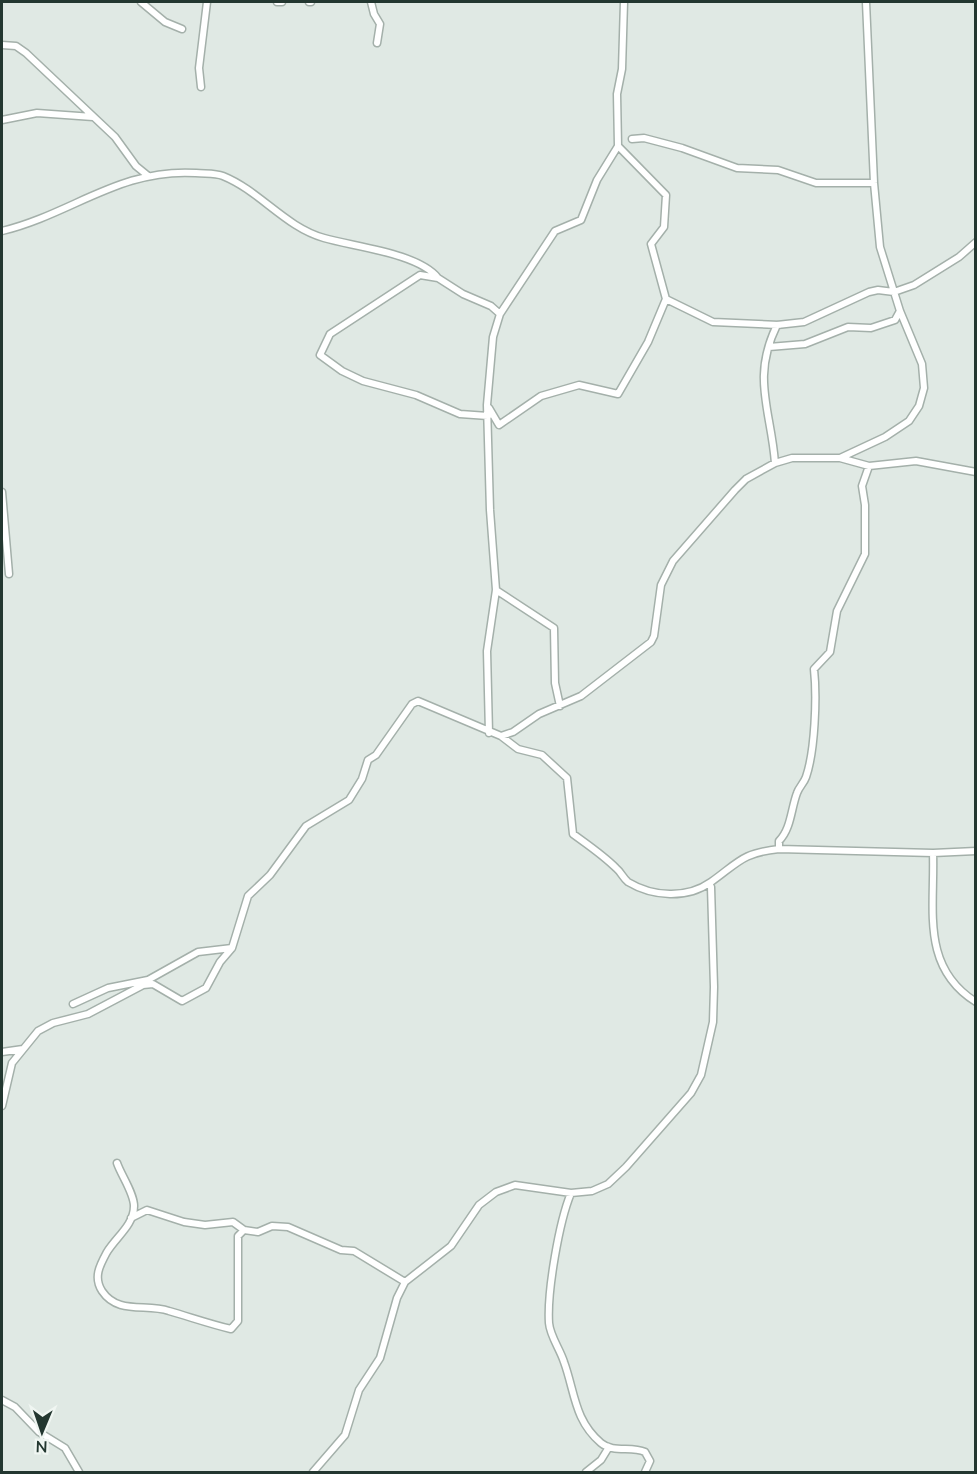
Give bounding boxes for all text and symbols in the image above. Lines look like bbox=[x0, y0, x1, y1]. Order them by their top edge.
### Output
north arrow bbox=[12, 1402, 72, 1462]
text: N bbox=[35, 1435, 48, 1457]

